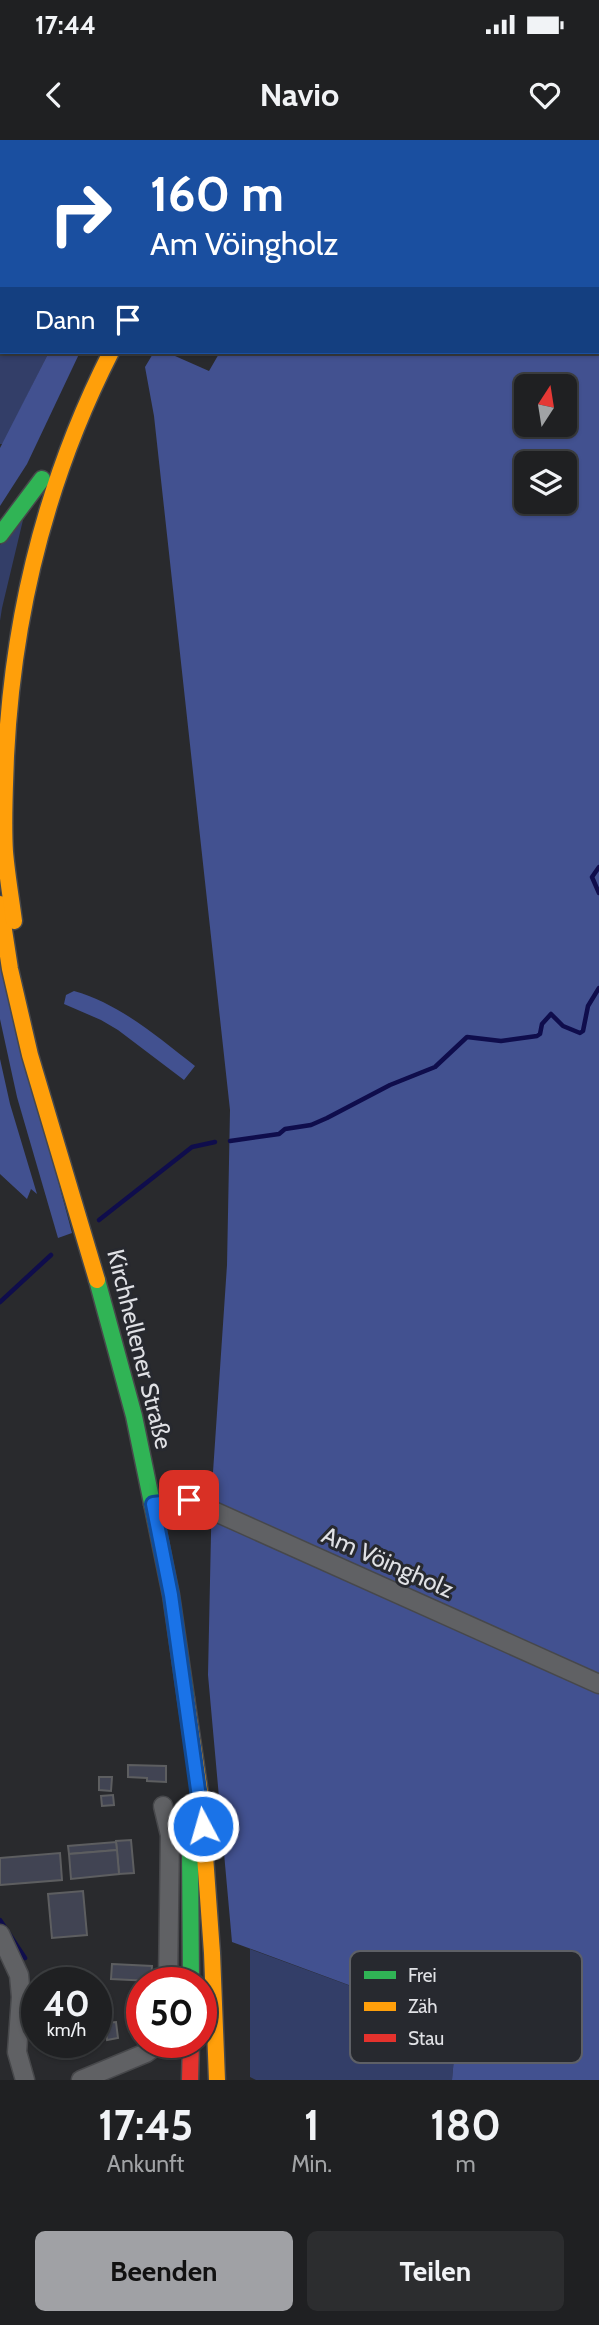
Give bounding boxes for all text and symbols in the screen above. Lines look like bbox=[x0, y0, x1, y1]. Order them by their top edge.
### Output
text: 17:44 bbox=[35, 9, 96, 41]
text: Navio bbox=[260, 75, 339, 114]
icon: back bbox=[35, 76, 73, 114]
icon: heart bbox=[526, 76, 564, 114]
text: 160 m bbox=[150, 164, 284, 223]
icon: right bbox=[35, 168, 126, 259]
text: Am Vöingholz bbox=[150, 224, 338, 263]
icon: arrive bbox=[109, 301, 147, 339]
text: Dann bbox=[35, 304, 95, 336]
north arrow bbox=[514, 374, 578, 438]
map controls bbox=[514, 374, 577, 514]
button: layers bbox=[514, 451, 577, 514]
street label: Kirchhellener Straße bbox=[101, 1246, 179, 1452]
pin bbox=[159, 1470, 219, 1530]
icon: arrive bbox=[170, 1481, 208, 1519]
street label: Am Vöingholz bbox=[318, 1520, 458, 1604]
position arrow bbox=[166, 1789, 240, 1863]
legend bbox=[350, 1951, 582, 2063]
text: Frei bbox=[408, 1964, 437, 1987]
speed limit sign: 50 bbox=[126, 1967, 217, 2058]
text: 40 bbox=[43, 1982, 90, 2025]
text: Zäh bbox=[408, 1995, 438, 2018]
text: km/h bbox=[47, 2019, 86, 2041]
text: Stau bbox=[408, 2027, 444, 2050]
text: 17:45 bbox=[98, 2099, 193, 2151]
text: 1 bbox=[304, 2099, 319, 2151]
text: 180 bbox=[430, 2099, 501, 2151]
text: Ankunft bbox=[107, 2150, 184, 2178]
text: Min. bbox=[291, 2150, 332, 2178]
text: m bbox=[455, 2150, 476, 2178]
button: Beenden bbox=[35, 2231, 293, 2311]
button: Teilen bbox=[307, 2231, 564, 2311]

